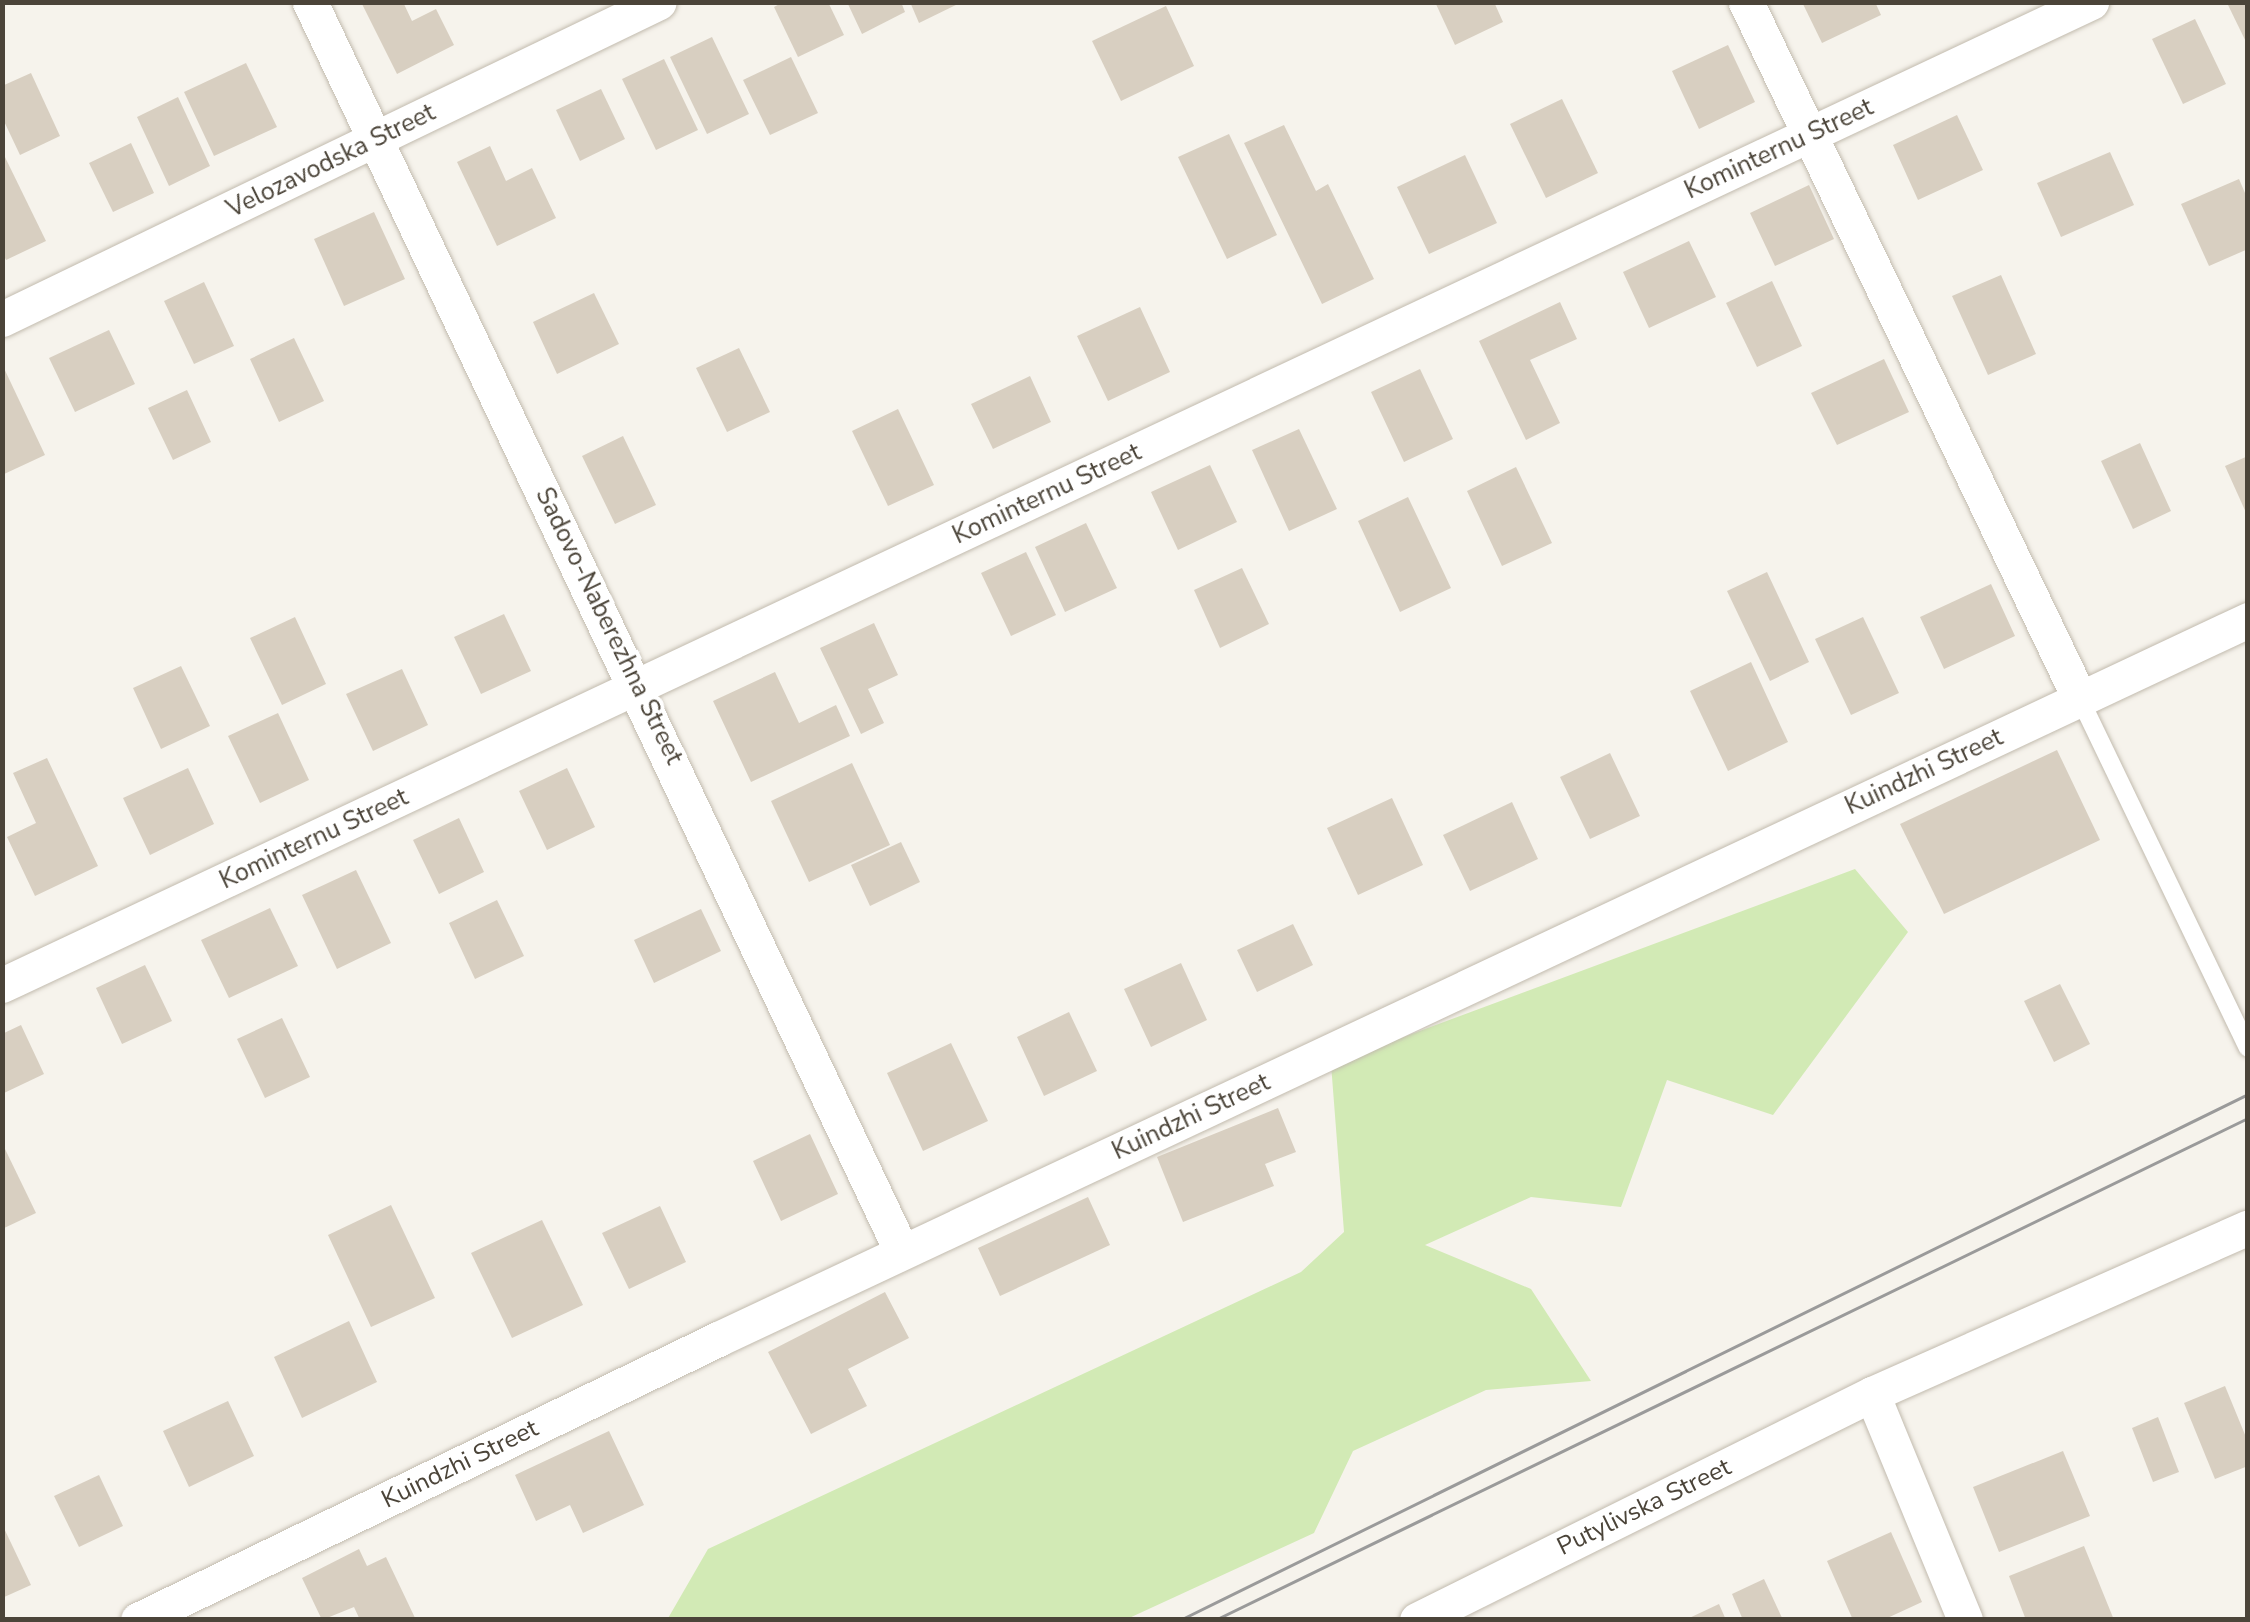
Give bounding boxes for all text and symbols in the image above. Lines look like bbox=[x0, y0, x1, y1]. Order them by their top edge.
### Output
street label: Kominternu Street bbox=[1680, 92, 1878, 206]
street label: Velozavodska Street bbox=[222, 98, 440, 224]
street label: Kominternu Street bbox=[948, 437, 1146, 551]
street label: Sadovo-Naberezhna Street bbox=[529, 483, 689, 769]
street label: Kuindzhi Street bbox=[1841, 722, 2007, 822]
street label: Kominternu Street bbox=[215, 782, 413, 896]
street label: Kuindzhi Street bbox=[1108, 1067, 1274, 1167]
street label: Kuindzhi Street bbox=[377, 1413, 543, 1515]
street label: Putylivska Street bbox=[1552, 1452, 1736, 1562]

